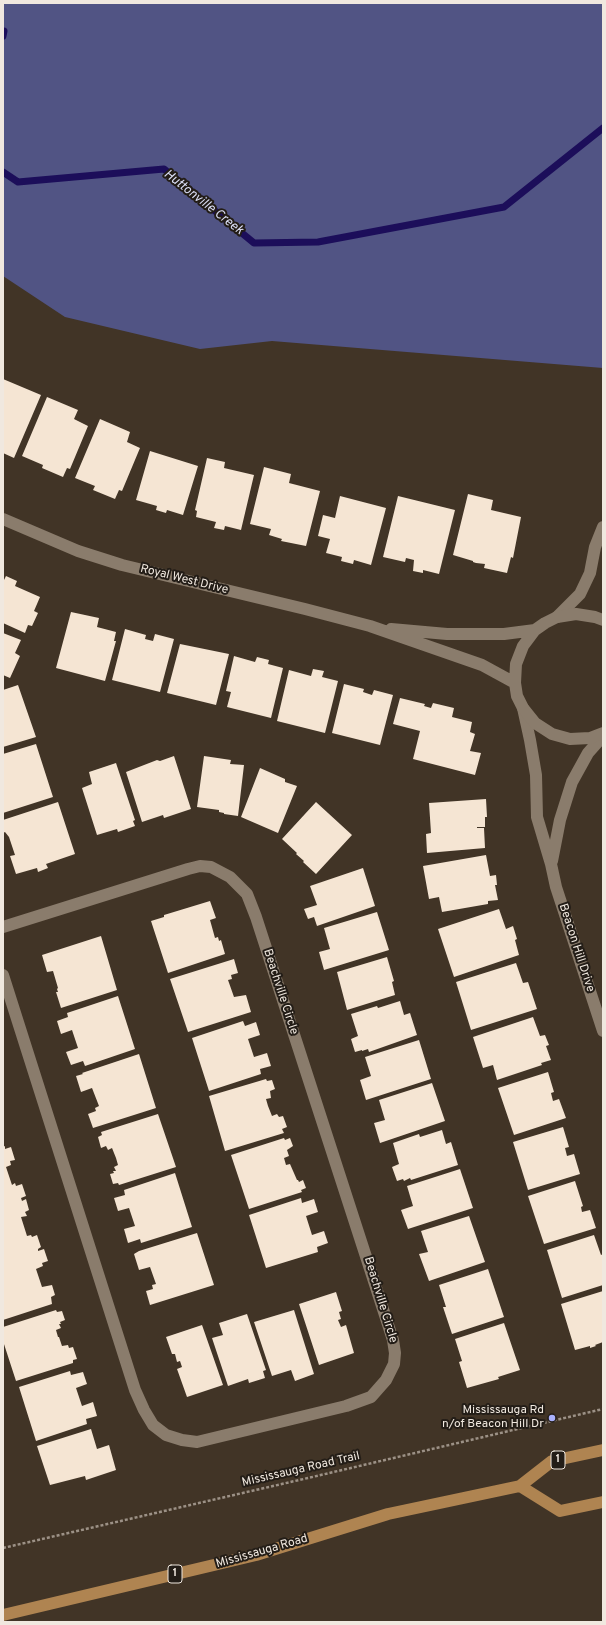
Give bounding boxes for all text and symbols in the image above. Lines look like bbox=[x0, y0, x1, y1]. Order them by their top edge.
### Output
water label: Huttonville Creek bbox=[160, 167, 246, 239]
street label: Royal West Drive bbox=[139, 562, 229, 598]
street label: Beacon Hill Drive bbox=[555, 902, 597, 994]
street label: Beachville Circle bbox=[259, 947, 301, 1037]
street label: Beachville Circle bbox=[360, 1255, 400, 1345]
place label: Mississauga Rd n/of Beacon Hill Dr bbox=[442, 1404, 544, 1432]
marker: Mississauga Rd n/of Beacon Hill Dr bbox=[547, 1413, 557, 1423]
street label: Mississauga Road Trail bbox=[241, 1449, 361, 1491]
road number: 1 bbox=[551, 1451, 565, 1469]
street label: Mississauga Road bbox=[214, 1532, 310, 1572]
road number: 1 bbox=[168, 1565, 182, 1583]

